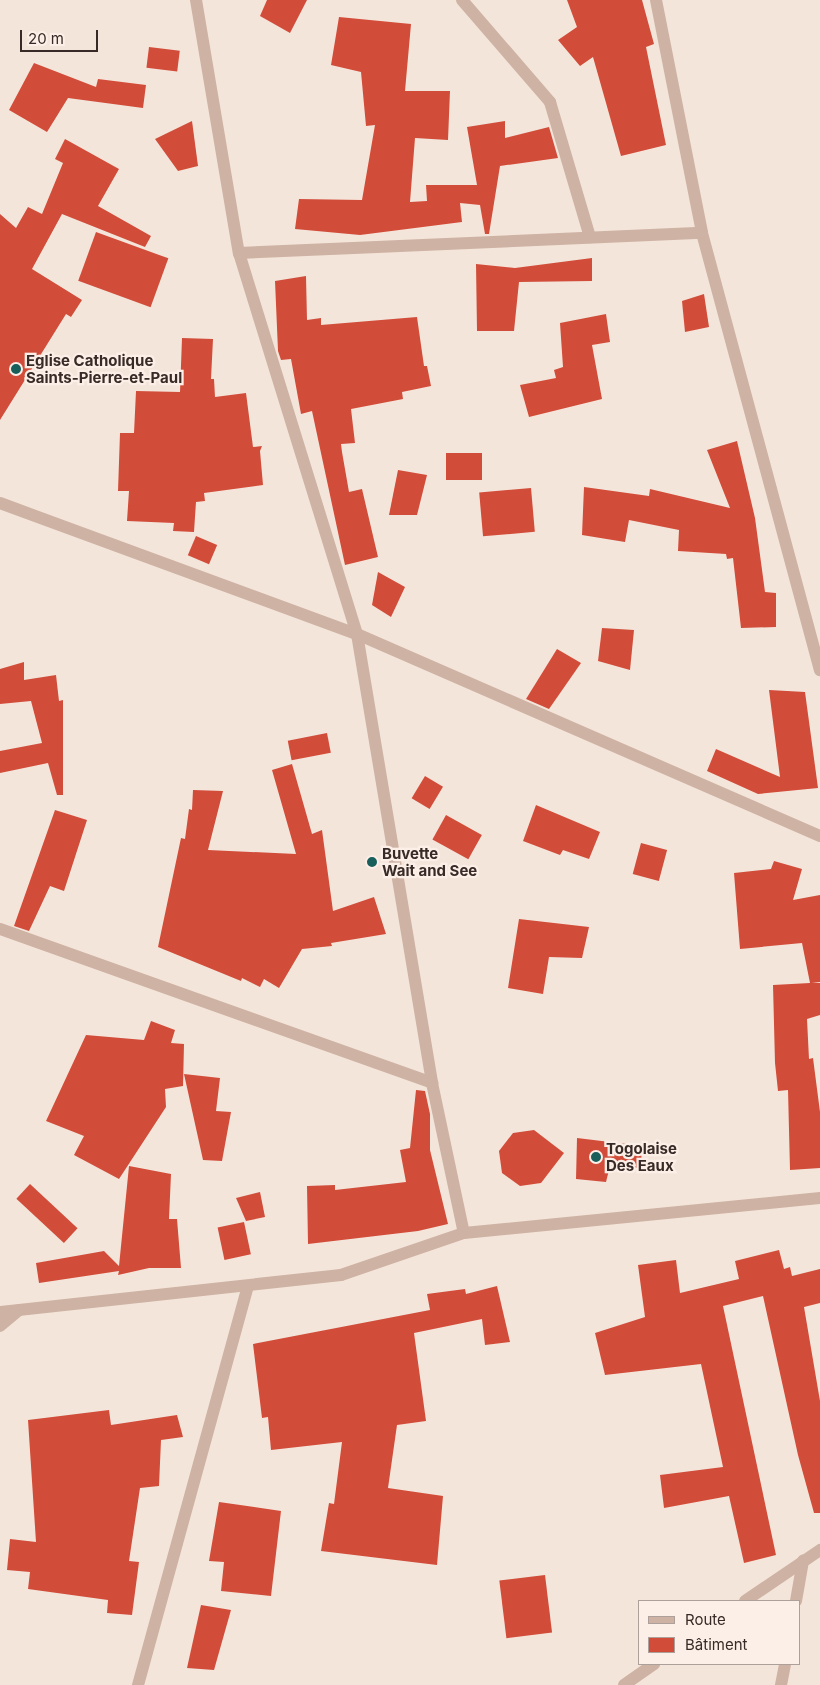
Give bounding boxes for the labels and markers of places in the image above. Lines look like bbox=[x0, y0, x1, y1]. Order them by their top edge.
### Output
place label: Eglise Catholique Saints-Pierre-et-Paul bbox=[26, 351, 182, 386]
marker: Eglise Catholique Saints-Pierre-et-Paul bbox=[10, 363, 22, 375]
place label: Buvette Wait and See bbox=[382, 844, 477, 879]
marker: Buvette Wait and See bbox=[366, 856, 378, 868]
place label: Togolaise Des Eaux bbox=[606, 1139, 677, 1174]
marker: Togolaise Des Eaux bbox=[590, 1151, 602, 1163]

